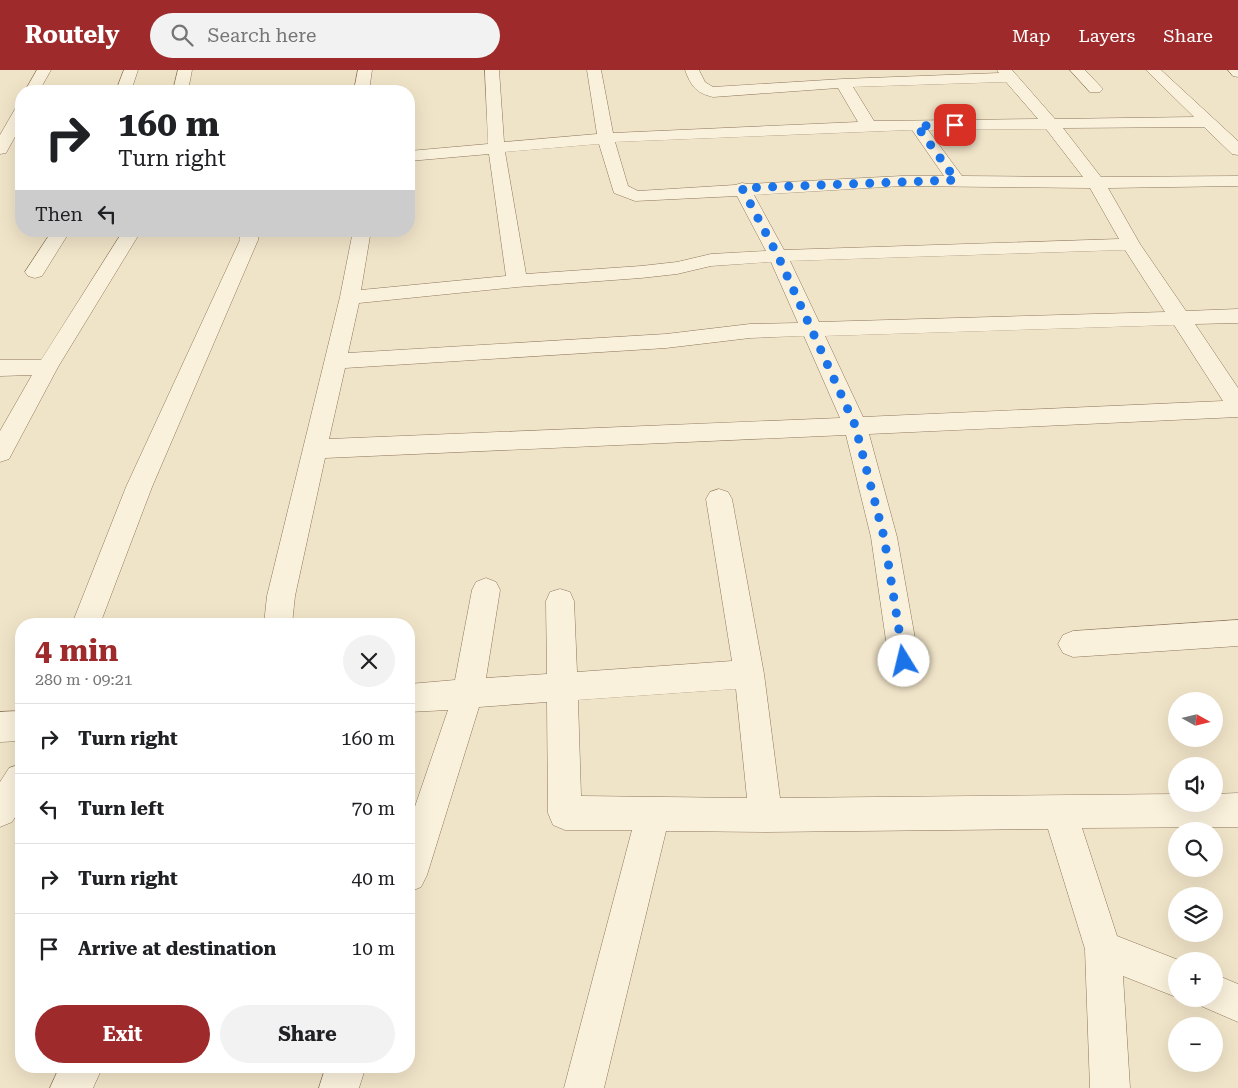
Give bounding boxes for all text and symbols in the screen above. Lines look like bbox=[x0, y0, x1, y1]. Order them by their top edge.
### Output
search box bbox=[150, 13, 500, 58]
text: Routely bbox=[25, 21, 120, 49]
icon: search bbox=[168, 21, 196, 49]
text: Search here bbox=[208, 24, 316, 47]
text: Map bbox=[1012, 25, 1051, 46]
text: Layers bbox=[1079, 25, 1135, 46]
text: Share bbox=[1163, 25, 1213, 46]
text: 160 m bbox=[118, 104, 219, 145]
pin bbox=[934, 104, 976, 146]
icon: right bbox=[35, 105, 100, 170]
icon: arrive bbox=[941, 111, 969, 139]
text: Turn right bbox=[118, 146, 226, 171]
icon: left bbox=[93, 200, 121, 228]
text: Then bbox=[35, 203, 83, 226]
text: 4 min bbox=[35, 633, 118, 668]
position arrow bbox=[877, 634, 929, 686]
button: close bbox=[343, 635, 395, 687]
text: 280 m · 09:21 bbox=[35, 670, 133, 689]
north arrow bbox=[1168, 692, 1222, 748]
map controls bbox=[1168, 692, 1223, 1072]
icon: right bbox=[35, 725, 63, 753]
text: Turn right bbox=[78, 727, 178, 750]
text: 160 m bbox=[341, 727, 395, 750]
button: sound bbox=[1168, 757, 1223, 812]
icon: left bbox=[35, 795, 63, 823]
text: Turn left bbox=[78, 797, 164, 820]
text: 70 m bbox=[352, 797, 395, 820]
button: search bbox=[1168, 822, 1223, 877]
icon: right bbox=[35, 865, 63, 893]
text: Turn right bbox=[78, 867, 178, 890]
text: 40 m bbox=[352, 867, 395, 890]
button: layers bbox=[1168, 887, 1223, 942]
icon: arrive bbox=[35, 935, 63, 963]
text: Arrive at destination bbox=[78, 937, 276, 960]
text: 10 m bbox=[352, 937, 395, 960]
button: + bbox=[1168, 952, 1223, 1007]
button: Exit bbox=[35, 1005, 210, 1063]
button: Share bbox=[220, 1005, 395, 1063]
button: − bbox=[1168, 1017, 1223, 1072]

